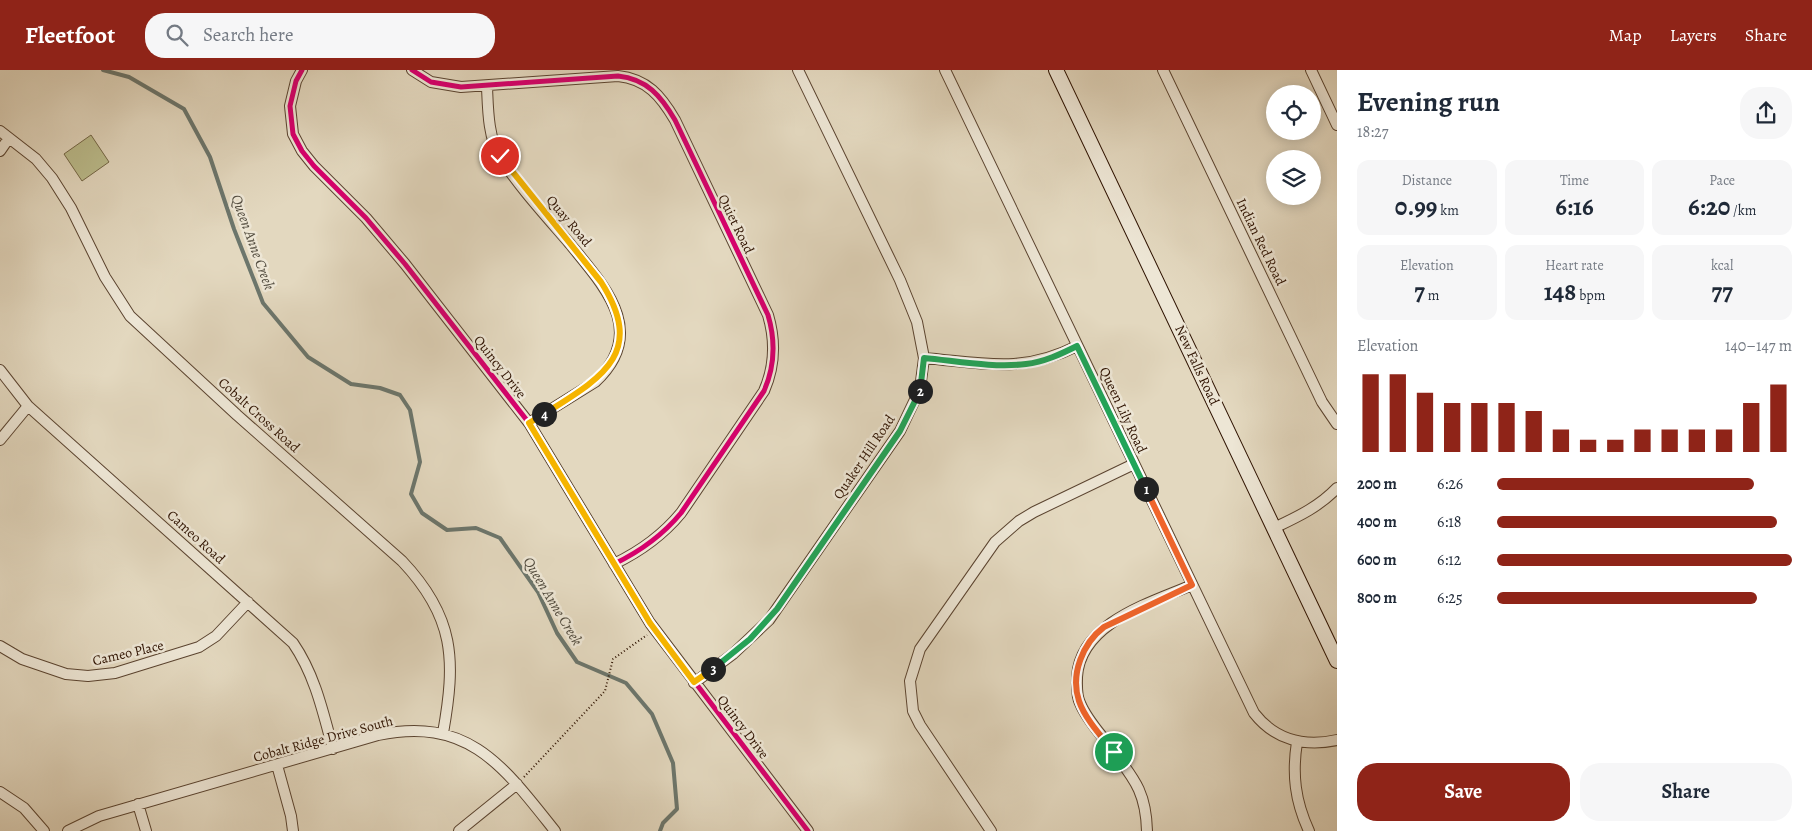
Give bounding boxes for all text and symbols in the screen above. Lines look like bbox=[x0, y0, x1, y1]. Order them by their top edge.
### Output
search box bbox=[145, 13, 495, 58]
text: Fleetfoot bbox=[25, 19, 115, 51]
icon: search bbox=[163, 21, 191, 49]
text: Search here bbox=[203, 22, 293, 48]
text: Map bbox=[1609, 23, 1642, 47]
text: Layers bbox=[1670, 23, 1717, 47]
text: Share bbox=[1745, 23, 1787, 47]
text: Evening run bbox=[1357, 83, 1500, 121]
map controls bbox=[1266, 85, 1321, 205]
button: locate bbox=[1266, 85, 1321, 140]
button: share bbox=[1740, 87, 1792, 139]
text: 18:27 bbox=[1357, 121, 1388, 143]
pin bbox=[479, 135, 521, 177]
icon: check bbox=[486, 142, 514, 170]
button: layers bbox=[1266, 150, 1321, 205]
text: Distance bbox=[1402, 171, 1452, 190]
text: Time bbox=[1560, 171, 1589, 190]
text: Pace bbox=[1709, 171, 1735, 190]
text: 0.99 bbox=[1395, 190, 1437, 224]
text: 6:16 bbox=[1555, 190, 1594, 224]
text: 6:20 bbox=[1688, 190, 1730, 224]
street label: Quay Road bbox=[542, 191, 596, 251]
street label: Quiet Road bbox=[713, 191, 759, 257]
water label: Queen Anne Creek bbox=[226, 192, 280, 293]
street label: Indian Red Road bbox=[1232, 195, 1291, 289]
text: km bbox=[1437, 201, 1459, 220]
text: /km bbox=[1730, 201, 1756, 220]
text: Elevation bbox=[1400, 256, 1454, 275]
text: Heart rate bbox=[1545, 256, 1604, 275]
text: kcal bbox=[1711, 256, 1733, 275]
text: 7 bbox=[1414, 275, 1425, 309]
text: 148 bbox=[1544, 275, 1576, 309]
text: 77 bbox=[1711, 275, 1733, 309]
text: m bbox=[1425, 286, 1439, 305]
text: bpm bbox=[1576, 286, 1605, 305]
street label: New Falls Road bbox=[1170, 322, 1224, 408]
street label: Quincy Drive bbox=[469, 331, 531, 403]
text: Elevation bbox=[1357, 335, 1418, 357]
text: 140–147 m bbox=[1725, 335, 1792, 357]
street label: Queen Lily Road bbox=[1095, 364, 1151, 457]
street label: Cobalt Cross Road bbox=[214, 373, 304, 457]
pin: 2 bbox=[908, 378, 932, 404]
text: 2 bbox=[917, 382, 924, 401]
pin: 4 bbox=[532, 402, 556, 426]
text: 4 bbox=[541, 405, 548, 424]
street label: Quaker Hill Road bbox=[829, 411, 900, 503]
text: 200 m bbox=[1357, 473, 1397, 495]
text: 6:26 bbox=[1437, 473, 1463, 495]
pin: 1 bbox=[1134, 476, 1158, 502]
text: 1 bbox=[1144, 480, 1149, 499]
street label: Cameo Road bbox=[163, 506, 230, 569]
text: 400 m bbox=[1357, 511, 1397, 533]
text: 6:18 bbox=[1437, 511, 1461, 533]
text: 600 m bbox=[1357, 549, 1397, 571]
text: 6:12 bbox=[1437, 549, 1461, 571]
water label: Queen Anne Creek bbox=[519, 553, 588, 649]
text: 800 m bbox=[1357, 587, 1397, 609]
text: 6:25 bbox=[1437, 587, 1463, 609]
street label: Cameo Place bbox=[90, 636, 166, 670]
pin: 3 bbox=[700, 656, 726, 682]
text: 3 bbox=[710, 660, 717, 679]
street label: Quincy Drive bbox=[713, 691, 773, 763]
street label: Cobalt Ridge Drive South bbox=[251, 711, 395, 767]
pin bbox=[1093, 731, 1135, 773]
icon: arrive bbox=[1100, 738, 1128, 766]
button: Save bbox=[1357, 763, 1570, 821]
button: Share bbox=[1580, 763, 1792, 821]

